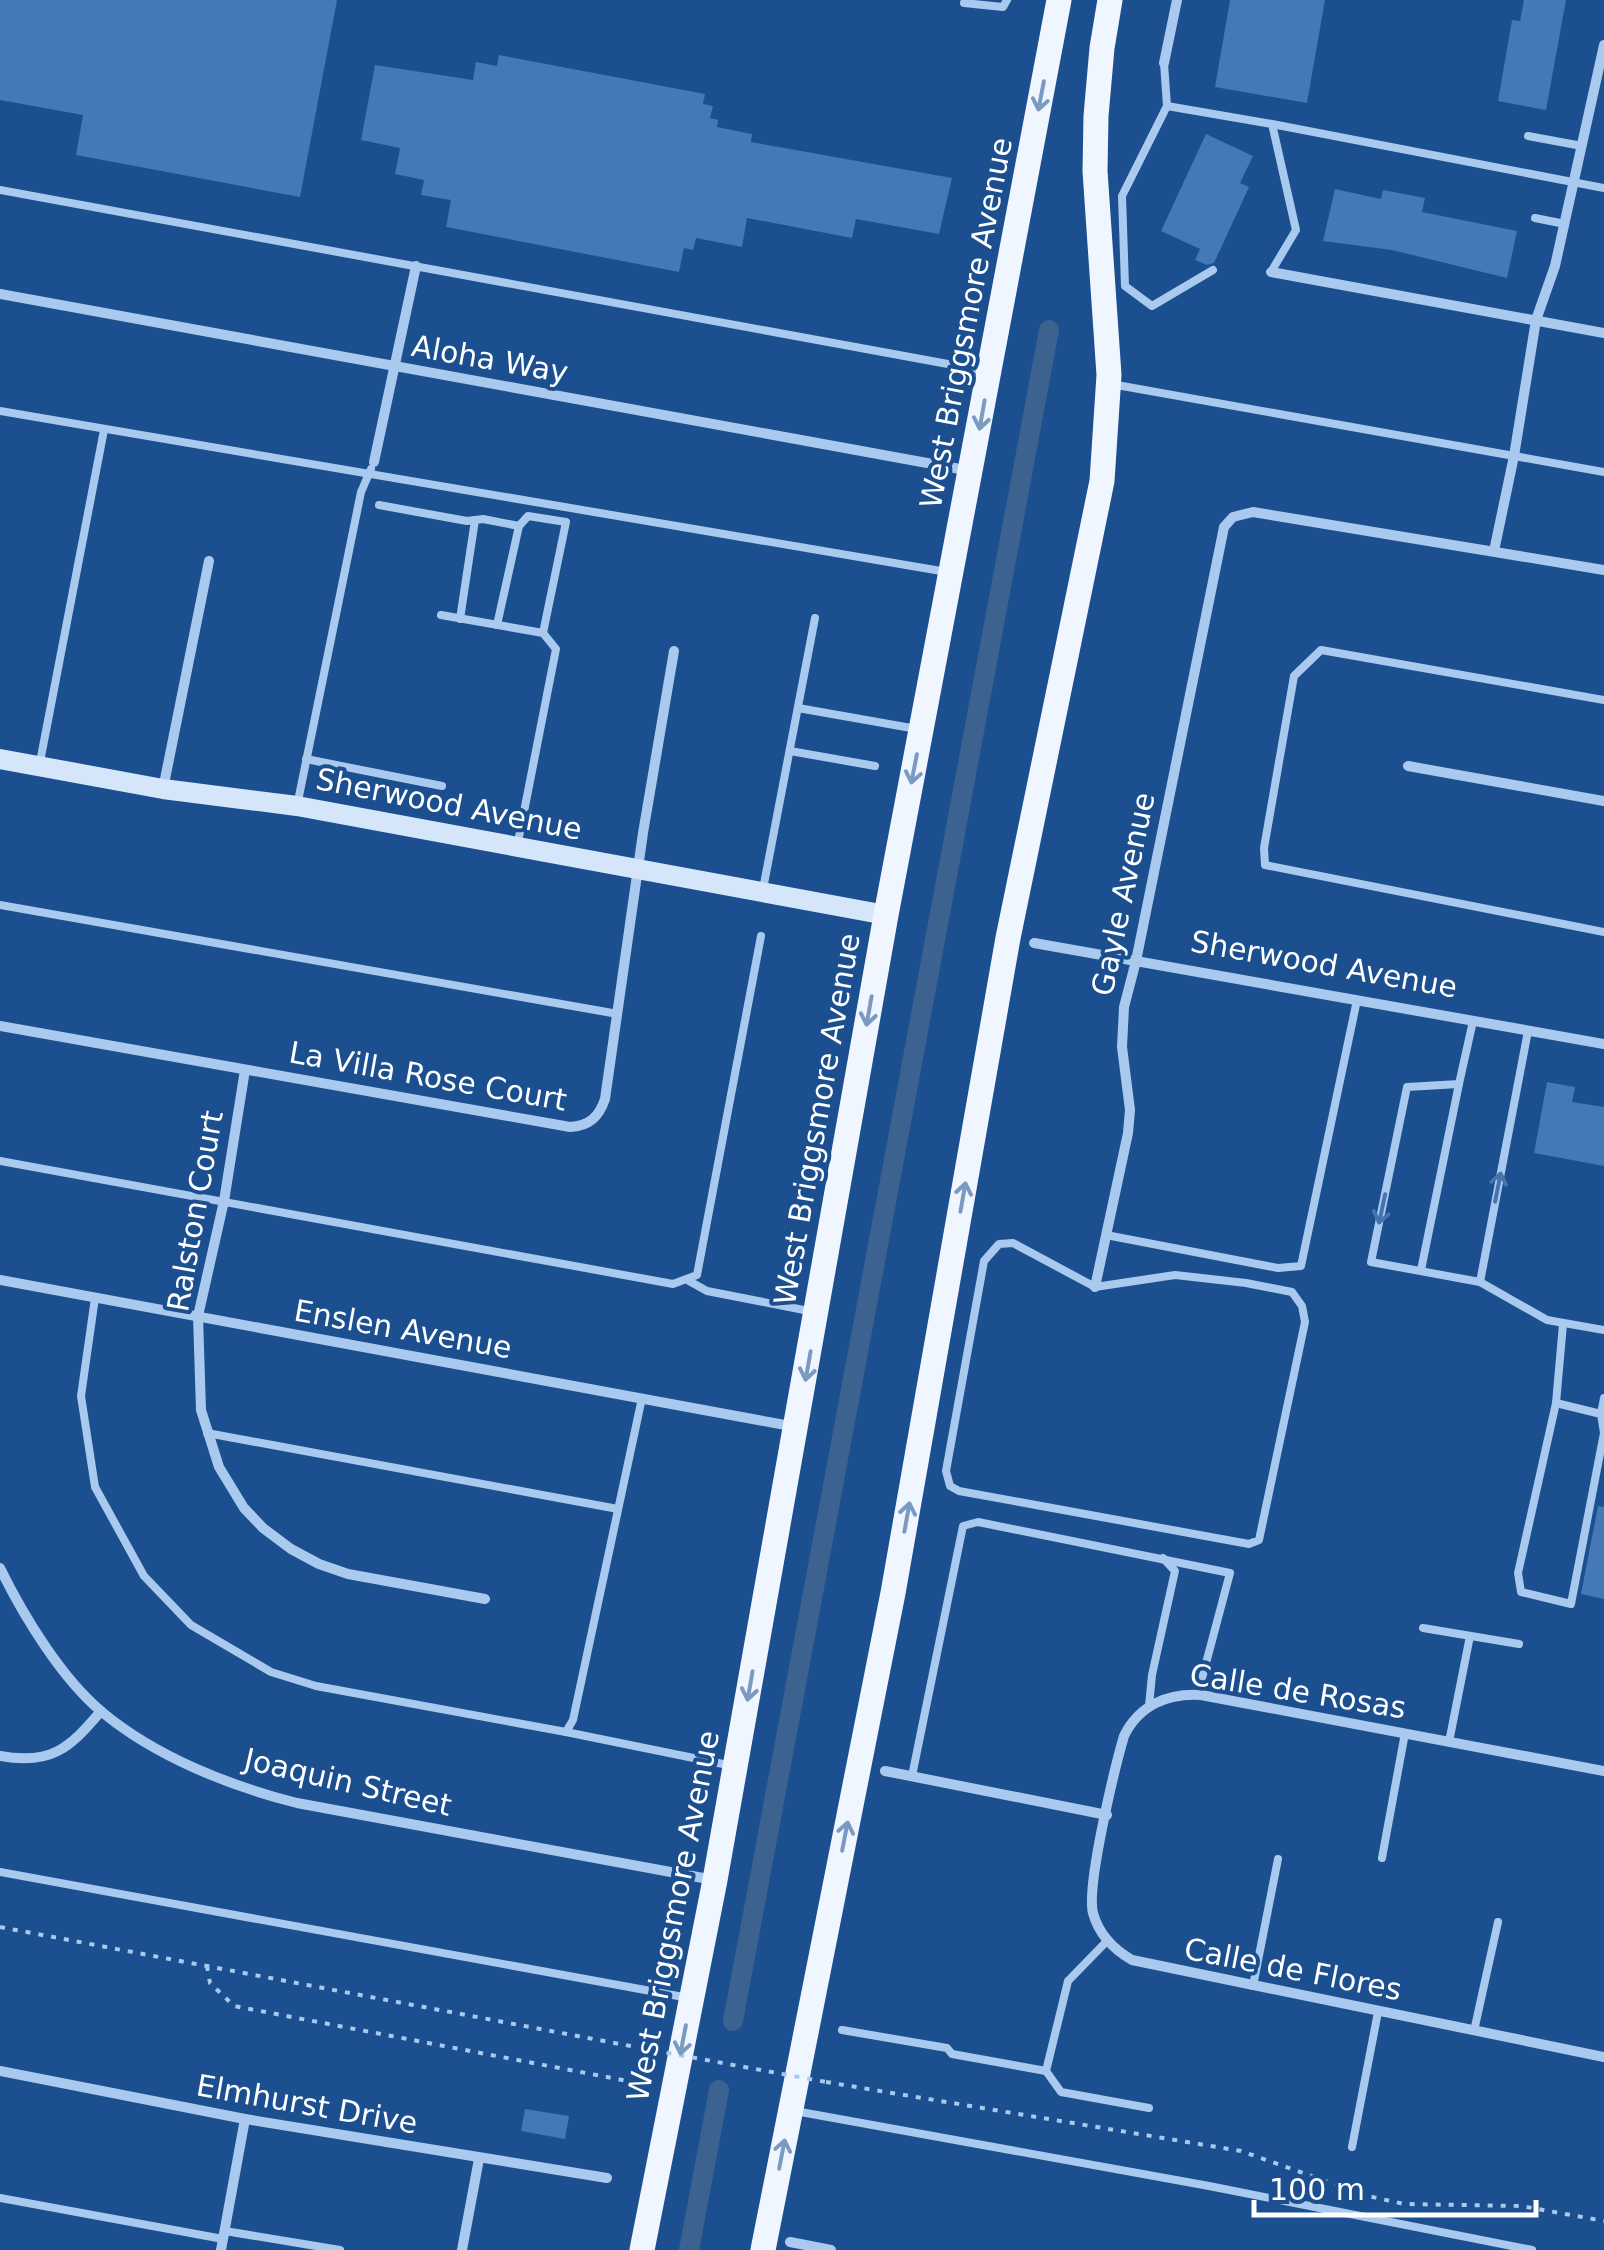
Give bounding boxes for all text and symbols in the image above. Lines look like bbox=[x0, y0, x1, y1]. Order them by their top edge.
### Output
one-way arrow bbox=[1031, 79, 1050, 112]
street label: West Briggsmore Avenue bbox=[913, 135, 1019, 511]
street label: Aloha Way bbox=[409, 328, 571, 390]
one-way arrow bbox=[972, 399, 991, 431]
one-way arrow bbox=[904, 752, 923, 785]
street label: Sherwood Avenue bbox=[313, 761, 585, 847]
street label: Gayle Avenue bbox=[1084, 789, 1162, 999]
street label: Sherwood Avenue bbox=[1188, 923, 1460, 1005]
street label: West Briggsmore Avenue bbox=[767, 930, 867, 1308]
one-way arrow bbox=[859, 994, 878, 1027]
street label: La Villa Rose Court bbox=[286, 1034, 570, 1118]
street label: Ralston Court bbox=[160, 1107, 230, 1314]
one-way arrow bbox=[1489, 1171, 1508, 1204]
one-way arrow bbox=[954, 1181, 973, 1213]
one-way arrow bbox=[1372, 1192, 1390, 1224]
street label: Enslen Avenue bbox=[291, 1293, 515, 1365]
one-way arrow bbox=[798, 1349, 817, 1382]
one-way arrow bbox=[898, 1501, 917, 1533]
street label: Calle de Rosas bbox=[1187, 1657, 1409, 1725]
one-way arrow bbox=[740, 1669, 759, 1702]
street label: West Briggsmore Avenue bbox=[620, 1728, 726, 2104]
street label: Joaquin Street bbox=[239, 1741, 455, 1823]
one-way arrow bbox=[837, 1821, 856, 1853]
street label: Calle de Flores bbox=[1181, 1931, 1405, 2007]
one-way arrow bbox=[673, 2023, 692, 2055]
street label: Elmhurst Drive bbox=[194, 2067, 420, 2141]
one-way arrow bbox=[774, 2139, 793, 2171]
scale bar bbox=[1254, 2155, 1536, 2217]
text: 100 m bbox=[1269, 2172, 1365, 2207]

